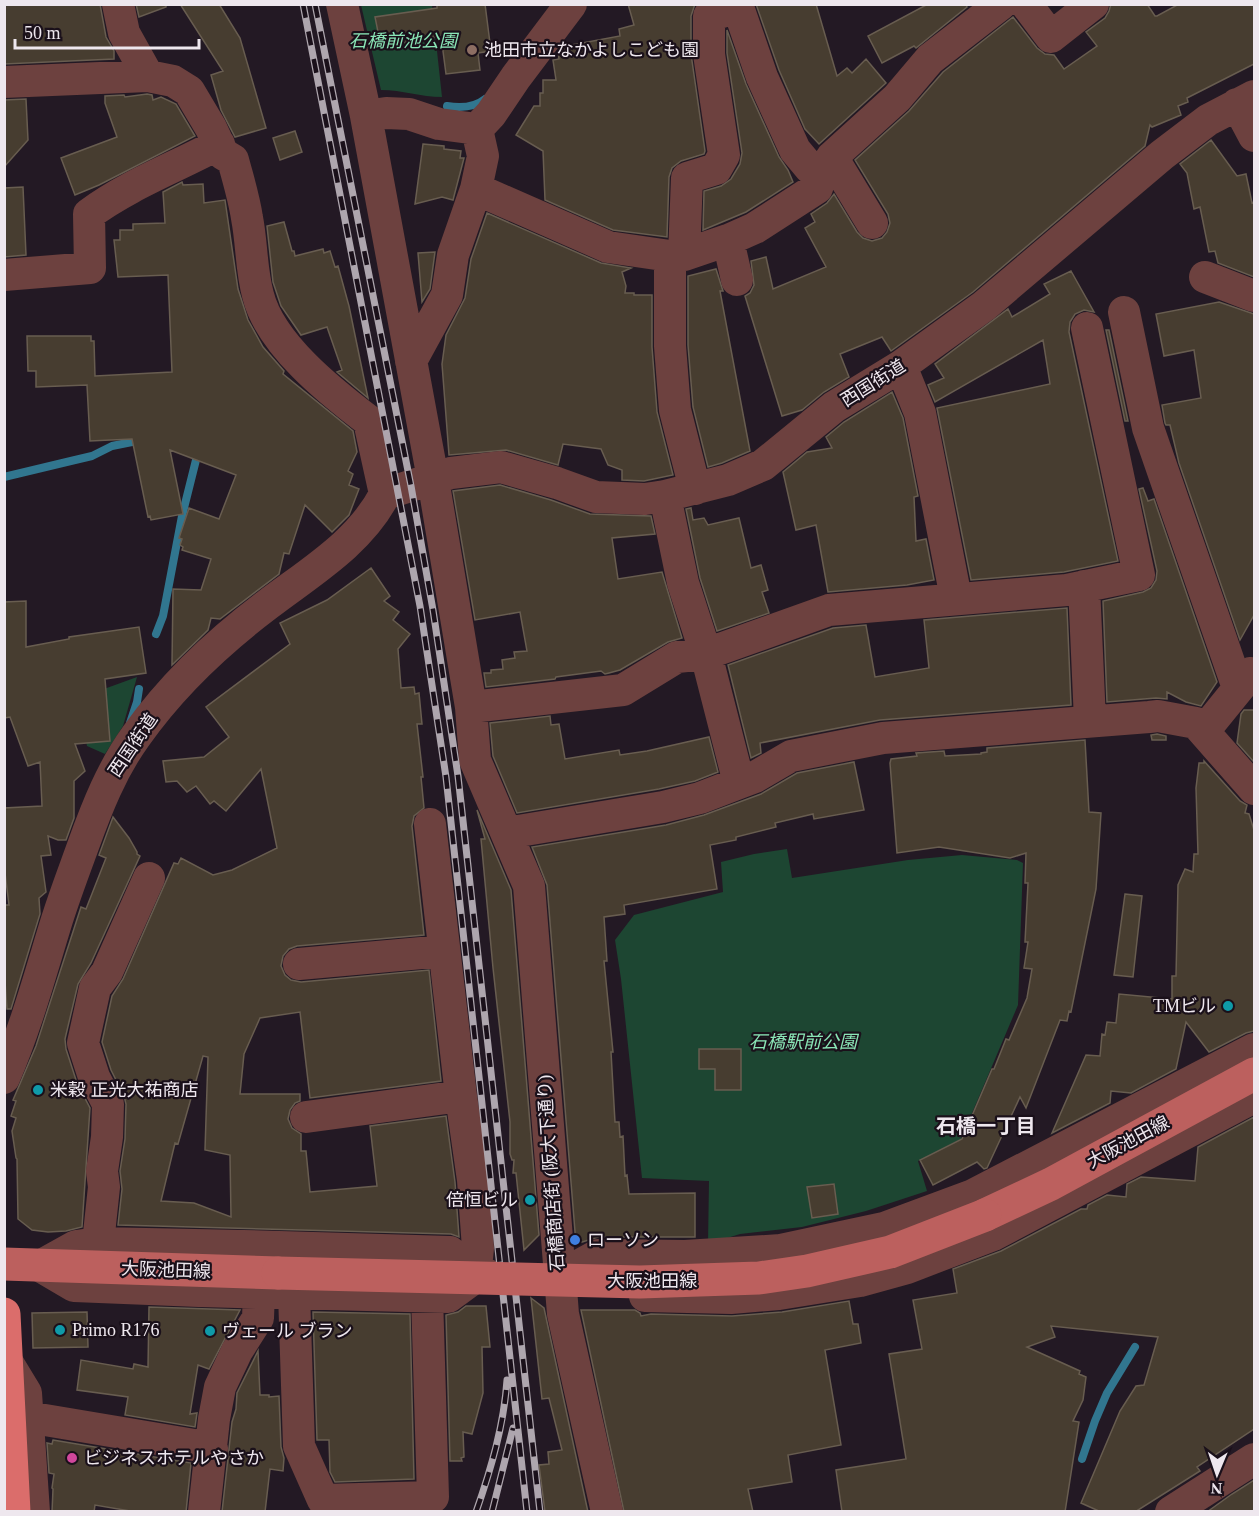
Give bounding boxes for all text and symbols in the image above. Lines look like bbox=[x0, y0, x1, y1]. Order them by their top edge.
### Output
scale bar bbox=[15, 12, 200, 50]
text: 50 m bbox=[24, 23, 61, 43]
park label: 石橋前池公園 bbox=[349, 31, 460, 51]
place label: 池田市立なかよしこども園 bbox=[484, 40, 699, 60]
marker: 池田市立なかよしこども園 bbox=[465, 43, 479, 57]
street label: 西国街道 bbox=[837, 355, 909, 411]
street label: 西国街道 bbox=[105, 710, 161, 780]
place label: TMビル bbox=[1153, 996, 1216, 1016]
marker: TMビル bbox=[1221, 999, 1235, 1013]
park label: 石橋駅前公園 bbox=[749, 1032, 860, 1052]
street label: 石橋商店街 (阪大下通り) bbox=[534, 1074, 569, 1272]
place label: 米穀 正光大祐商店 bbox=[50, 1080, 199, 1100]
marker: 米穀 正光大祐商店 bbox=[31, 1083, 45, 1097]
street label: 大阪池田線 bbox=[1084, 1112, 1172, 1172]
district label: 石橋一丁目 bbox=[936, 1115, 1036, 1137]
place label: 倍恒ビル bbox=[446, 1190, 518, 1210]
marker: 倍恒ビル bbox=[523, 1193, 537, 1207]
place label: ローソン bbox=[587, 1230, 659, 1250]
marker: ローソン bbox=[568, 1233, 582, 1247]
street label: 大阪池田線 bbox=[121, 1258, 211, 1282]
street label: 大阪池田線 bbox=[607, 1271, 697, 1291]
place label: Primo R176 bbox=[72, 1320, 160, 1340]
place label: ヴェール ブラン bbox=[222, 1321, 353, 1341]
marker: Primo R176 bbox=[53, 1323, 67, 1337]
marker: ヴェール ブラン bbox=[203, 1324, 217, 1338]
north arrow bbox=[1187, 1444, 1247, 1504]
place label: ビジネスホテルやさか bbox=[84, 1448, 264, 1468]
marker: ビジネスホテルやさか bbox=[65, 1451, 79, 1465]
text: N bbox=[1210, 1480, 1223, 1497]

